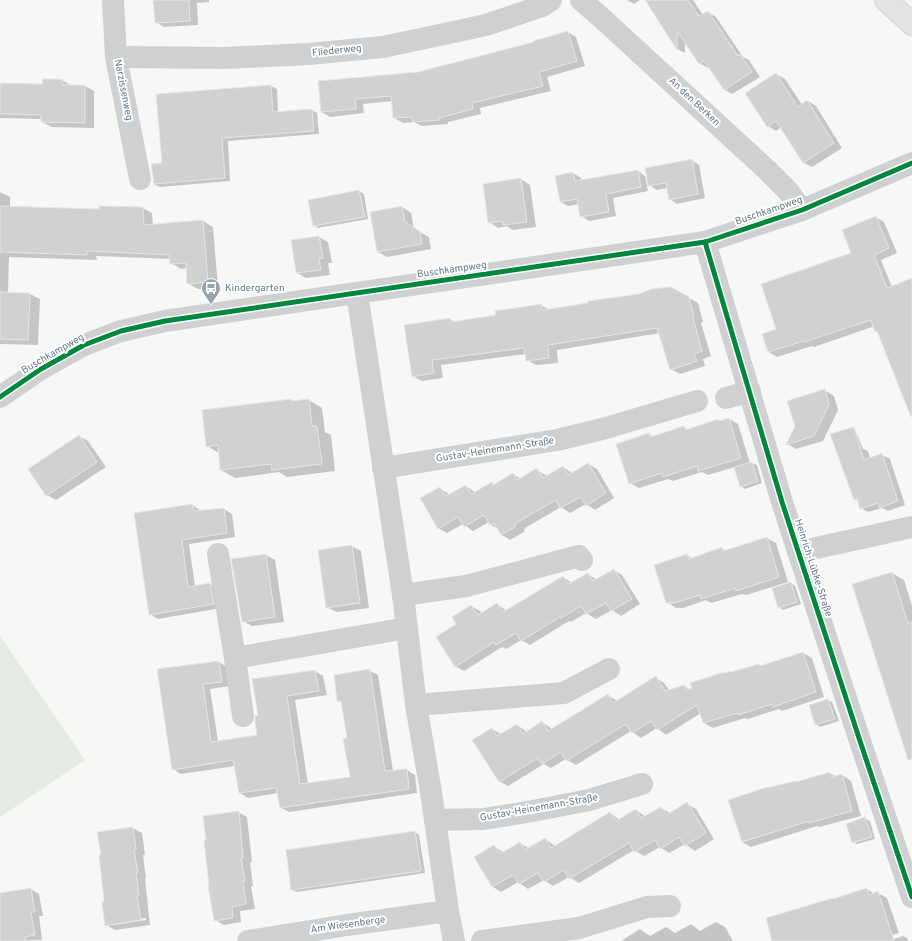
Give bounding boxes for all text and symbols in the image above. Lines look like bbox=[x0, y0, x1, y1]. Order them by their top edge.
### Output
street label: Fliederweg bbox=[312, 42, 362, 60]
street label: Narzissenweg bbox=[111, 58, 135, 122]
street label: An den Berken bbox=[665, 75, 723, 129]
street label: Buschkampweg bbox=[734, 193, 804, 229]
street label: Buschkampweg bbox=[416, 259, 488, 281]
bus stop icon: Kindergarten bbox=[200, 277, 222, 305]
place label: Kindergarten bbox=[225, 282, 285, 295]
street label: Buschkampweg bbox=[19, 331, 87, 377]
street label: Gustav-Heinemann-Straße bbox=[435, 434, 555, 466]
street label: Heinrich-Lübke-Straße bbox=[791, 518, 835, 618]
street label: Gustav-Heinemann-Straße bbox=[479, 791, 599, 825]
street label: Am Wiesenberge bbox=[310, 913, 386, 937]

